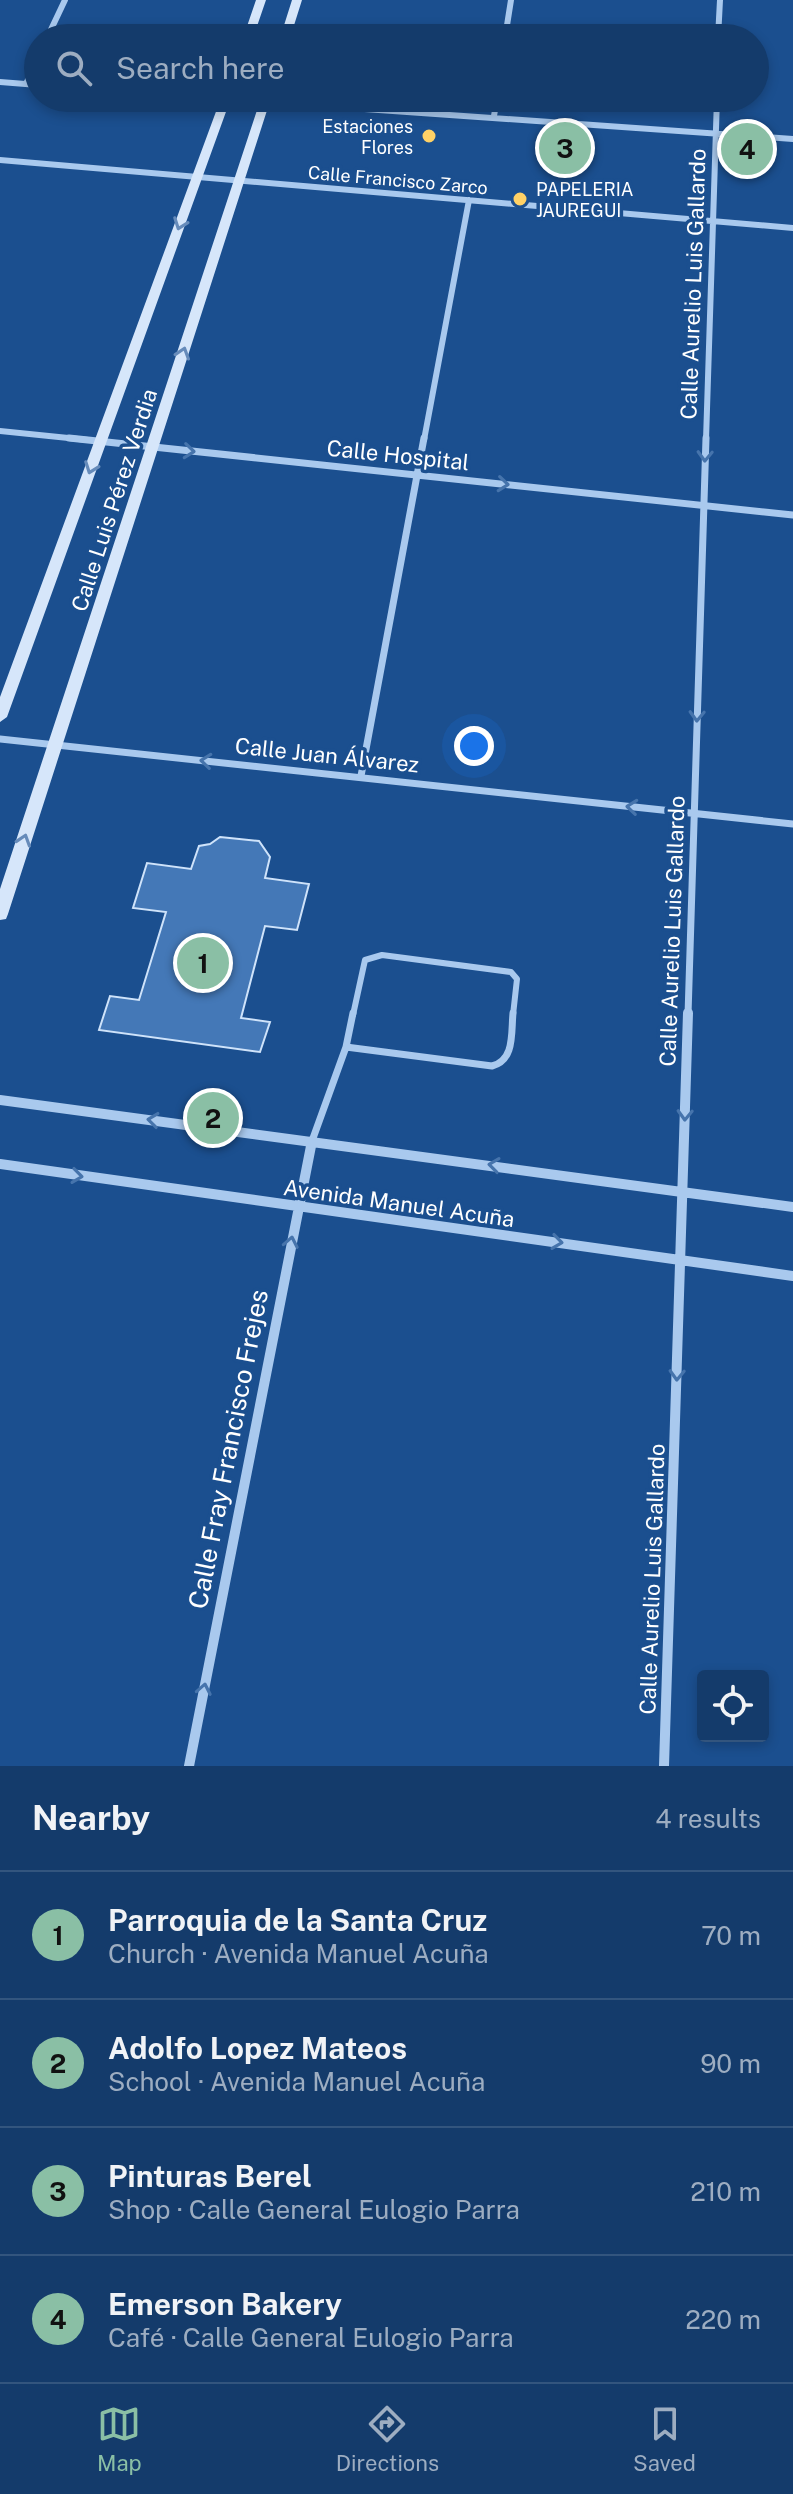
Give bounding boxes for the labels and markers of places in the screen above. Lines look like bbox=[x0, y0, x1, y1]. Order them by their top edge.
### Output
place label: Estaciones Flores bbox=[322, 116, 413, 158]
pin: 3 bbox=[539, 118, 591, 178]
pin: 4 bbox=[721, 119, 773, 179]
marker: Estaciones Flores bbox=[420, 127, 438, 145]
place label: PAPELERIA JAUREGUI bbox=[536, 179, 634, 221]
marker: PAPELERIA JAUREGUI bbox=[511, 190, 529, 208]
pin: 1 bbox=[177, 933, 229, 993]
pin: 2 bbox=[187, 1088, 239, 1148]

